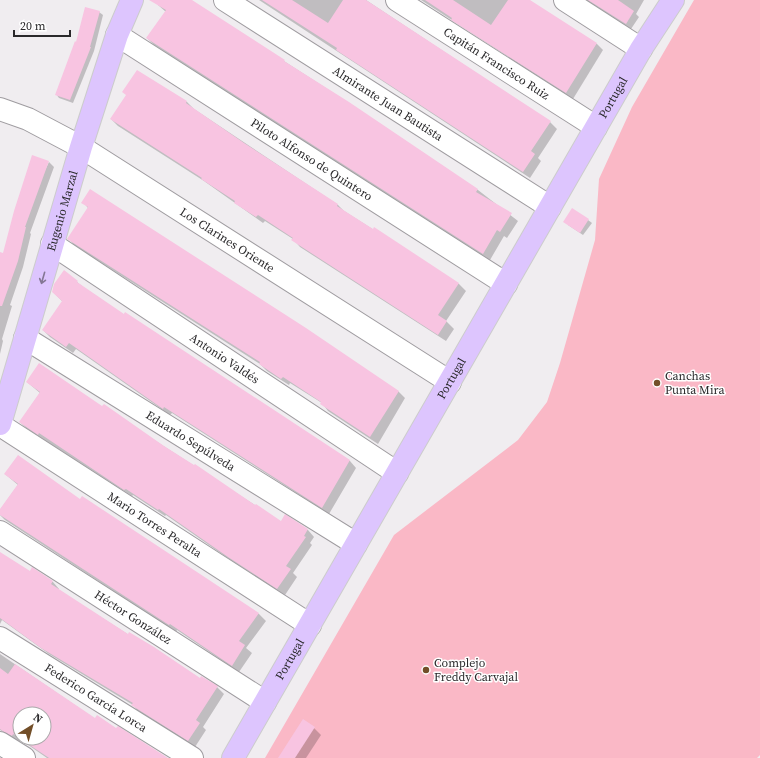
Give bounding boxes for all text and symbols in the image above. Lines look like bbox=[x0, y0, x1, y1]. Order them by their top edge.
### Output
scale bar bbox=[14, 12, 70, 38]
text: 20 m bbox=[20, 18, 46, 34]
street label: Capitán Francisco Ruiz bbox=[440, 24, 553, 104]
street label: Almirante Juan Bautista bbox=[330, 63, 447, 145]
street label: Portugal bbox=[595, 74, 631, 121]
street label: Piloto Alfonso de Quintero bbox=[248, 115, 376, 205]
street label: Eugenio Marzal bbox=[43, 168, 82, 253]
street label: Los Clarines Oriente bbox=[177, 204, 278, 276]
one-way arrow bbox=[39, 271, 46, 284]
street label: Antonio Valdés bbox=[186, 330, 262, 387]
street label: Portugal bbox=[433, 354, 470, 402]
place label: Canchas Punta Mira bbox=[665, 368, 725, 398]
marker: Canchas Punta Mira bbox=[652, 378, 662, 388]
street label: Eduardo Sepúlveda bbox=[143, 407, 239, 475]
street label: Mario Torres Peralta bbox=[104, 488, 206, 562]
street label: Héctor González bbox=[91, 587, 175, 648]
street label: Portugal bbox=[272, 635, 308, 683]
place label: Complejo Freddy Carvajal bbox=[434, 655, 518, 685]
street label: Federico García Lorca bbox=[42, 660, 151, 736]
marker: Complejo Freddy Carvajal bbox=[421, 665, 431, 675]
north arrow bbox=[12, 706, 52, 746]
text: N bbox=[30, 710, 45, 727]

